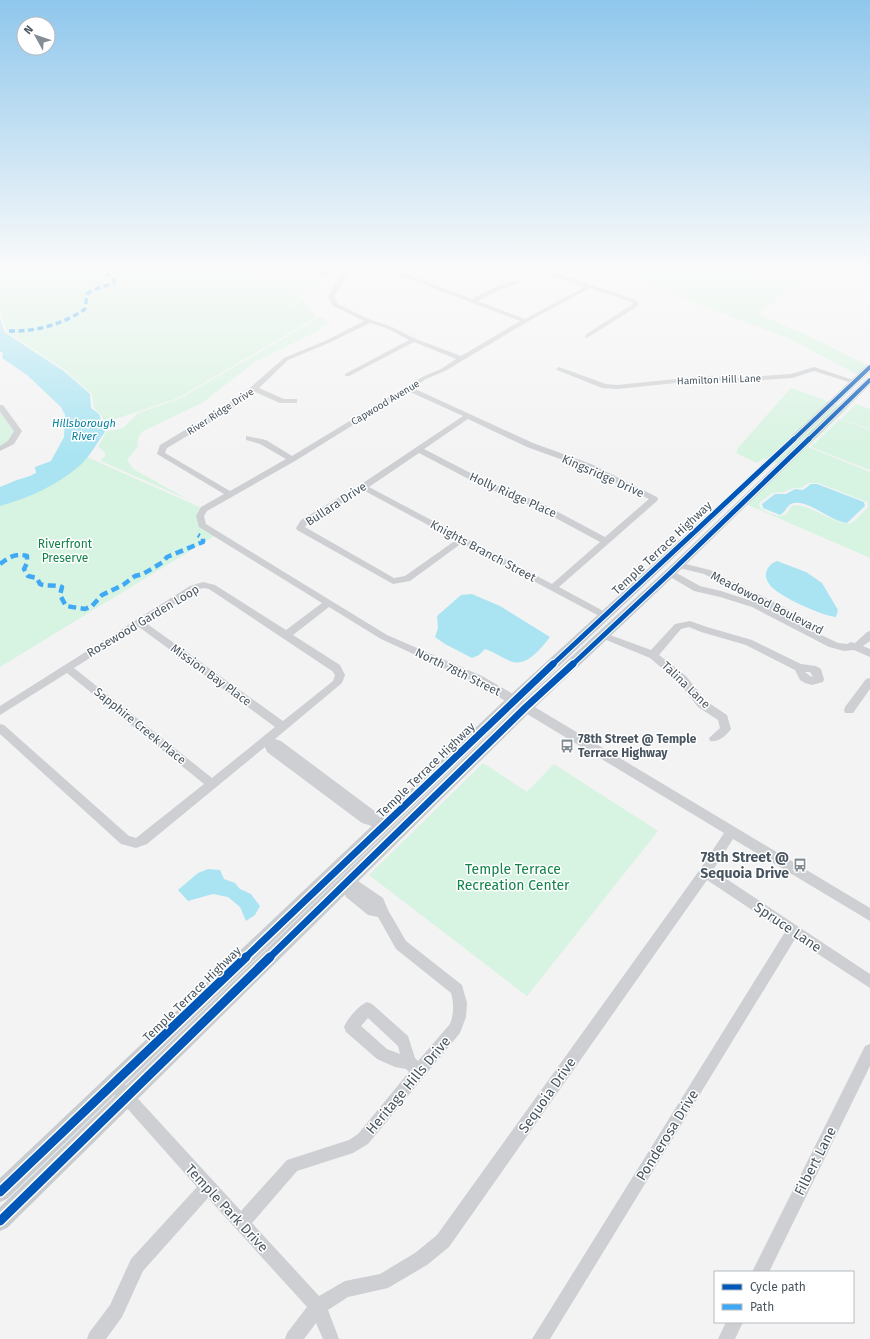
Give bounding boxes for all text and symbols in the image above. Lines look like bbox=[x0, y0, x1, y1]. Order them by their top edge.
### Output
north arrow bbox=[16, 16, 56, 56]
text: N bbox=[21, 23, 36, 37]
street label: Hamilton Hill Lane bbox=[677, 373, 761, 387]
street label: Capwood Avenue bbox=[349, 378, 422, 428]
street label: River Ridge Drive bbox=[185, 386, 256, 438]
water label: Hillsborough River bbox=[52, 417, 116, 443]
street label: Kingsridge Drive bbox=[560, 452, 646, 500]
street label: Holly Ridge Place bbox=[467, 470, 559, 520]
street label: Bullara Drive bbox=[303, 479, 369, 529]
street label: Temple Terrace Highway bbox=[609, 498, 715, 598]
street label: Knights Branch Street bbox=[428, 517, 539, 585]
park label: Riverfront Preserve bbox=[38, 537, 93, 565]
street label: Meadowood Boulevard bbox=[708, 569, 826, 637]
street label: Rosewood Garden Loop bbox=[84, 582, 202, 660]
street label: Mission Bay Place bbox=[168, 641, 254, 709]
street label: North 78th Street bbox=[413, 645, 504, 699]
street label: Talina Lane bbox=[659, 659, 713, 711]
street label: Sapphire Creek Place bbox=[91, 685, 189, 767]
street label: Temple Terrace Highway bbox=[374, 719, 478, 820]
place label: 78th Street @ Temple Terrace Highway bbox=[578, 732, 697, 760]
bus stop icon: 78th Street @ Temple Terrace Highway bbox=[559, 738, 575, 754]
place label: 78th Street @ Sequoia Drive bbox=[700, 849, 789, 882]
bus stop icon: 78th Street @ Sequoia Drive bbox=[792, 857, 808, 873]
park label: Temple Terrace Recreation Center bbox=[456, 861, 570, 894]
street label: Spruce Lane bbox=[751, 899, 825, 956]
street label: Temple Terrace Highway bbox=[140, 943, 244, 1044]
street label: Heritage Hills Drive bbox=[363, 1033, 454, 1138]
street label: Sequoia Drive bbox=[515, 1054, 580, 1136]
street label: Ponderosa Drive bbox=[633, 1087, 702, 1184]
street label: Filbert Lane bbox=[791, 1124, 840, 1198]
street label: Temple Park Drive bbox=[182, 1161, 272, 1256]
legend bbox=[714, 1271, 854, 1323]
text: Cycle path bbox=[750, 1280, 806, 1294]
text: Path bbox=[750, 1300, 774, 1314]

